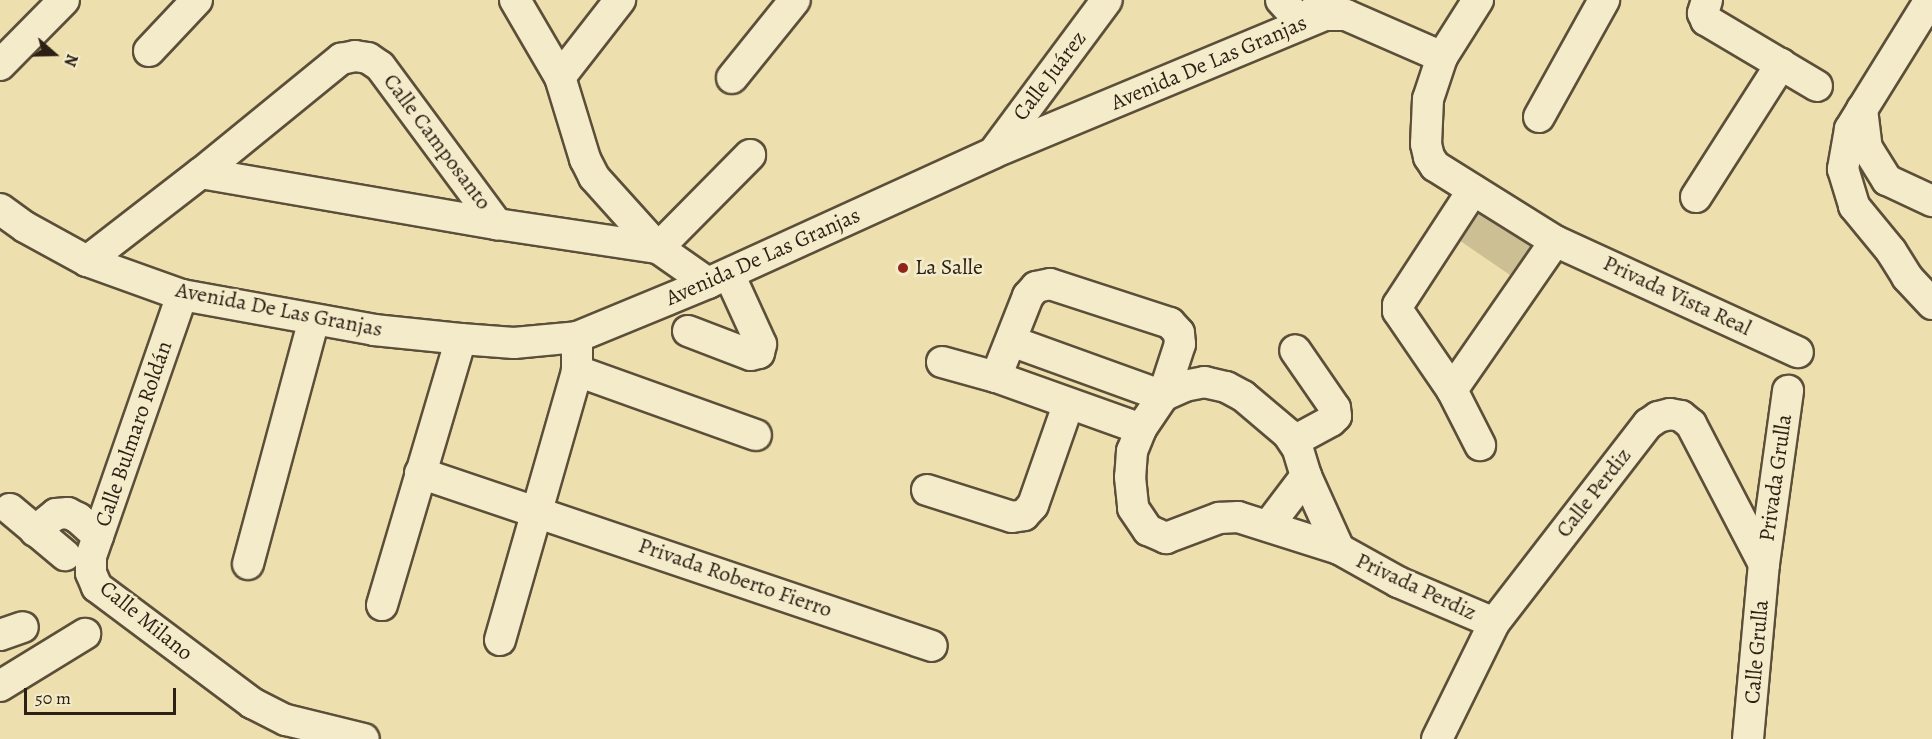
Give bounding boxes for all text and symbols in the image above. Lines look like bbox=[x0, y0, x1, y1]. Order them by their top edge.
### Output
street label: Avenida De Las Granjas bbox=[1107, 10, 1311, 116]
north arrow bbox=[24, 24, 84, 84]
street label: Calle Juárez bbox=[1008, 26, 1092, 126]
text: N bbox=[59, 51, 83, 69]
street label: Calle Camposanto bbox=[377, 69, 497, 215]
street label: Avenida De Las Granjas bbox=[662, 202, 864, 312]
street label: Privada Vista Real bbox=[1599, 250, 1755, 342]
place label: La Salle bbox=[915, 255, 983, 281]
marker: La Salle bbox=[896, 261, 910, 275]
street label: Avenida De Las Granjas bbox=[173, 277, 385, 343]
street label: Calle Bulmaro Roldán bbox=[90, 338, 178, 530]
street label: Privada Grulla bbox=[1754, 413, 1798, 543]
street label: Calle Perdiz bbox=[1551, 443, 1637, 543]
street label: Privada Roberto Fierro bbox=[635, 532, 835, 624]
street label: Privada Perdiz bbox=[1352, 548, 1480, 626]
street label: Calle Milano bbox=[94, 575, 198, 667]
street label: Calle Grulla bbox=[1739, 599, 1775, 705]
scale bar bbox=[27, 676, 178, 714]
text: 50 m bbox=[35, 686, 71, 710]

